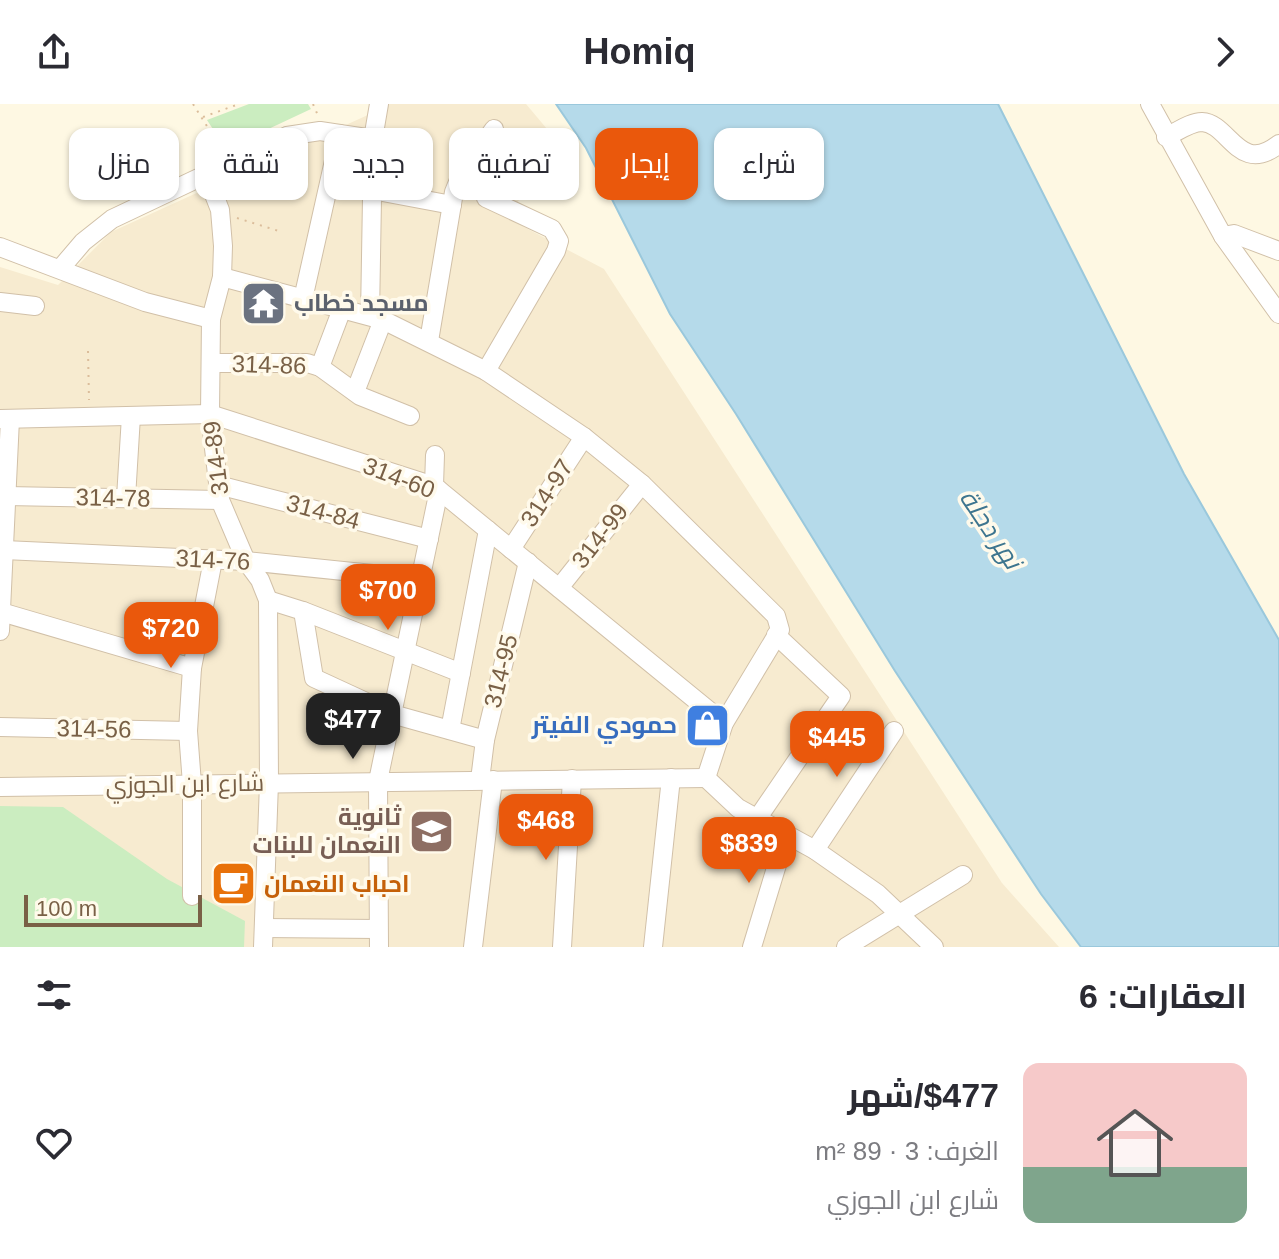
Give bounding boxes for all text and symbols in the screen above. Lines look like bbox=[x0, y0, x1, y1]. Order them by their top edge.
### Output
icon: share bbox=[32, 30, 76, 74]
icon: forward bbox=[1203, 30, 1247, 74]
text: Homiq bbox=[584, 31, 696, 72]
chip: منزل bbox=[69, 128, 179, 200]
chip: شقة bbox=[195, 128, 308, 200]
chip: جديد bbox=[324, 128, 433, 200]
chip: تصفية bbox=[449, 128, 579, 200]
chip: إيجار bbox=[595, 128, 698, 200]
chip: شراء bbox=[714, 128, 824, 200]
temple icon: مسجد خطاب bbox=[239, 279, 287, 327]
place label: مسجد خطاب bbox=[294, 289, 429, 316]
street label: 314-86 bbox=[231, 350, 307, 379]
street label: 314-89 bbox=[198, 419, 233, 497]
street label: 314-60 bbox=[359, 452, 439, 504]
street label: 314-97 bbox=[515, 454, 578, 531]
street label: 314-78 bbox=[75, 483, 151, 512]
water label: نهر دجلة bbox=[953, 484, 1030, 577]
street label: 314-84 bbox=[284, 489, 363, 534]
street label: 314-99 bbox=[566, 498, 633, 573]
street label: 314-76 bbox=[175, 544, 251, 575]
pin: $700 bbox=[341, 564, 435, 632]
text: $700 bbox=[359, 575, 417, 605]
pin: $720 bbox=[124, 602, 218, 670]
text: $720 bbox=[142, 613, 200, 643]
street label: 314-95 bbox=[478, 631, 523, 710]
pin: $477 bbox=[306, 693, 400, 761]
shop icon: حمودي الفيتر bbox=[684, 701, 732, 749]
text: $477 bbox=[324, 704, 382, 734]
place label: حمودي الفيتر bbox=[531, 711, 677, 744]
pin: $445 bbox=[790, 711, 884, 779]
street label: 314-56 bbox=[56, 714, 132, 743]
text: $445 bbox=[808, 722, 866, 752]
street label: شارع ابن الجوزي bbox=[105, 769, 265, 803]
pin: $468 bbox=[499, 794, 593, 862]
place label: ثانوية النعمان للبنات bbox=[253, 803, 402, 859]
text: $468 bbox=[517, 805, 575, 835]
school or university icon: ثانوية النعمان للبنات bbox=[408, 807, 456, 855]
pin: $839 bbox=[702, 817, 796, 885]
text: $839 bbox=[720, 828, 778, 858]
cafe icon: احباب النعمان bbox=[209, 860, 257, 908]
place label: احباب النعمان bbox=[264, 870, 410, 898]
scale bar bbox=[24, 891, 202, 927]
text: 100 m bbox=[36, 896, 97, 921]
icon: filters bbox=[32, 973, 76, 1017]
text: العقارات: 6 bbox=[1079, 977, 1247, 1015]
text: $477/شهر bbox=[847, 1076, 999, 1114]
icon: home bbox=[1087, 1095, 1183, 1191]
icon: heart bbox=[32, 1121, 76, 1165]
text: الغرف: 3 · 89 m² bbox=[815, 1136, 999, 1166]
text: شارع ابن الجوزي bbox=[827, 1185, 999, 1215]

